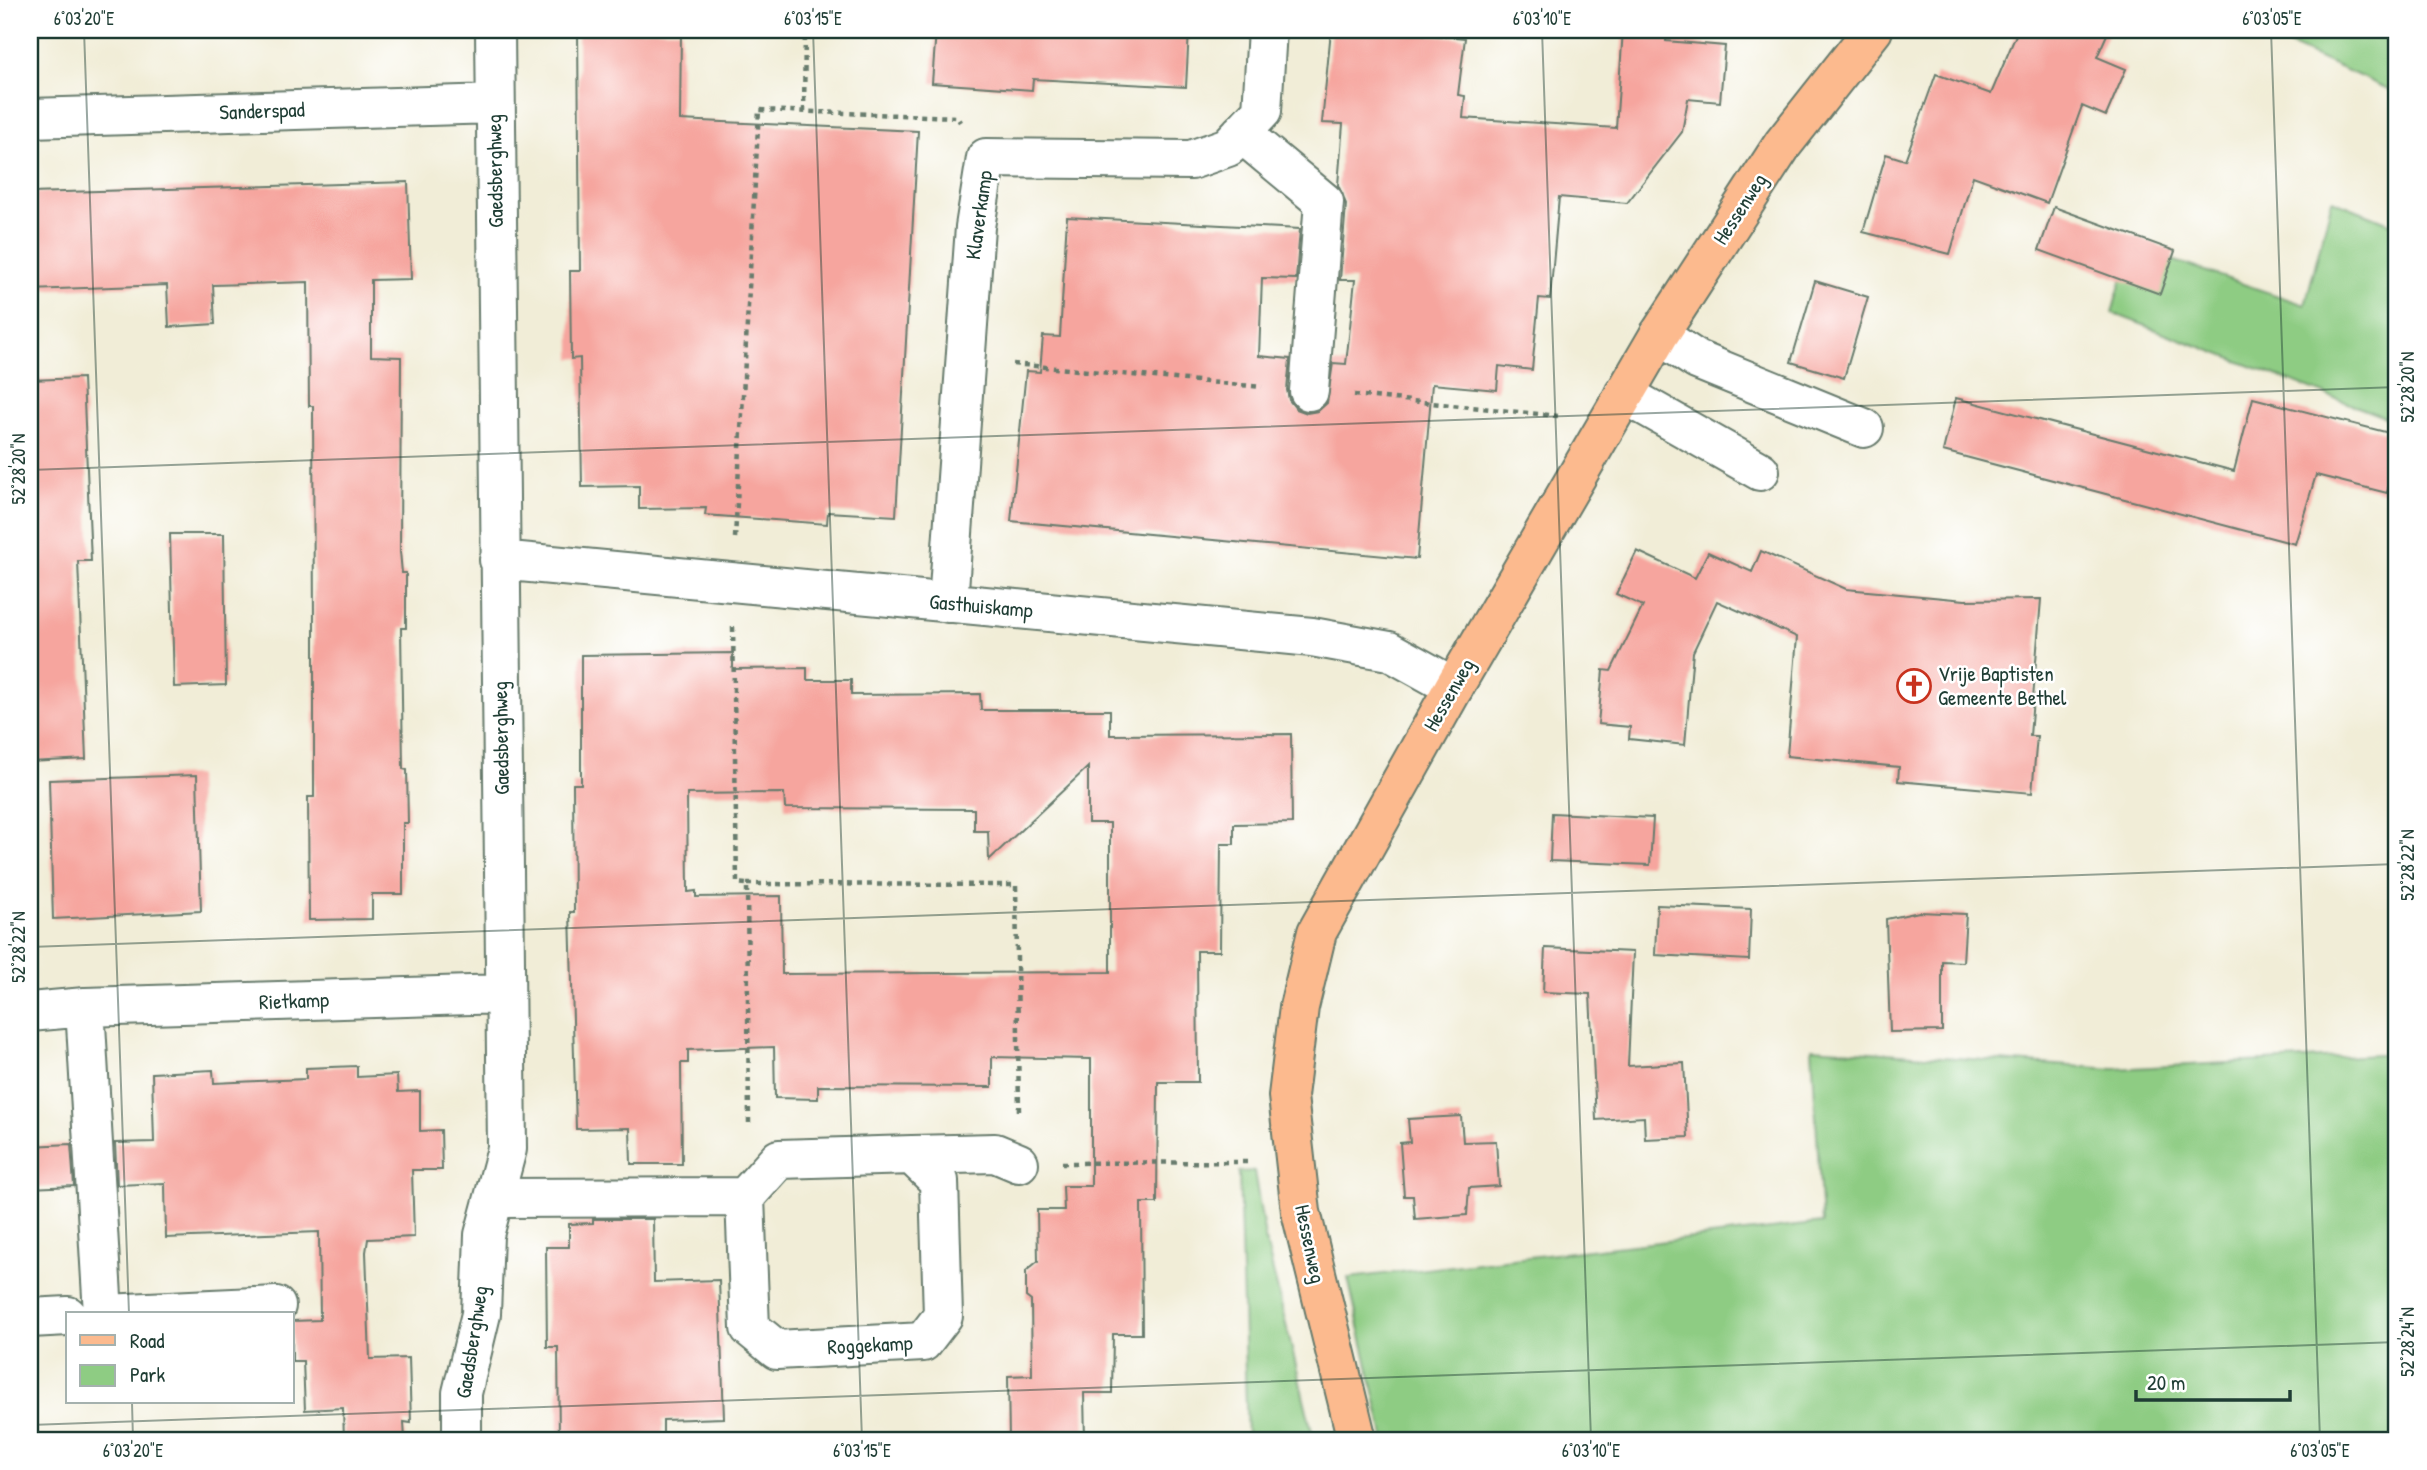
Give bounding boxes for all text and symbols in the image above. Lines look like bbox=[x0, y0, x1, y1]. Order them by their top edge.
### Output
text: 6°03'20"E bbox=[54, 6, 114, 31]
text: 6°03'15"E bbox=[784, 6, 842, 31]
text: 6°03'10"E bbox=[1513, 6, 1571, 31]
text: 6°03'05"E bbox=[2242, 6, 2302, 31]
street label: Sanderspad bbox=[219, 95, 305, 126]
street label: Gaedsberghweg bbox=[479, 114, 510, 228]
street label: Hessenweg bbox=[1706, 167, 1773, 250]
street label: Klaverkamp bbox=[958, 168, 999, 261]
text: 52°28'20"N bbox=[2395, 352, 2420, 422]
text: 52°28'20"N bbox=[6, 434, 31, 504]
street label: Gasthuiskamp bbox=[928, 587, 1034, 624]
street label: Hessenweg bbox=[1416, 653, 1481, 736]
place label: Vrije Baptisten Gemeente Bethel bbox=[1938, 659, 2067, 712]
church icon: Vrije Baptisten Gemeente Bethel bbox=[1895, 667, 1933, 705]
street label: Gaedsberghweg bbox=[485, 681, 516, 795]
text: 52°28'22"N bbox=[2395, 829, 2420, 901]
text: 52°28'22"N bbox=[6, 911, 31, 983]
street label: Rietkamp bbox=[258, 985, 329, 1016]
street label: Hessenweg bbox=[1288, 1202, 1333, 1286]
street label: Gaedsberghweg bbox=[448, 1284, 495, 1400]
text: 52°28'24"N bbox=[2395, 1307, 2420, 1377]
legend bbox=[66, 1312, 294, 1404]
text: Road bbox=[130, 1326, 164, 1355]
street label: Roggekamp bbox=[827, 1328, 913, 1361]
scale bar bbox=[2136, 1358, 2290, 1402]
text: Park bbox=[130, 1360, 165, 1389]
text: 20 m bbox=[2147, 1368, 2185, 1397]
text: 6°03'20"E bbox=[103, 1438, 163, 1463]
text: 6°03'15"E bbox=[833, 1438, 891, 1463]
text: 6°03'10"E bbox=[1562, 1438, 1620, 1463]
text: 6°03'05"E bbox=[2290, 1438, 2350, 1463]

